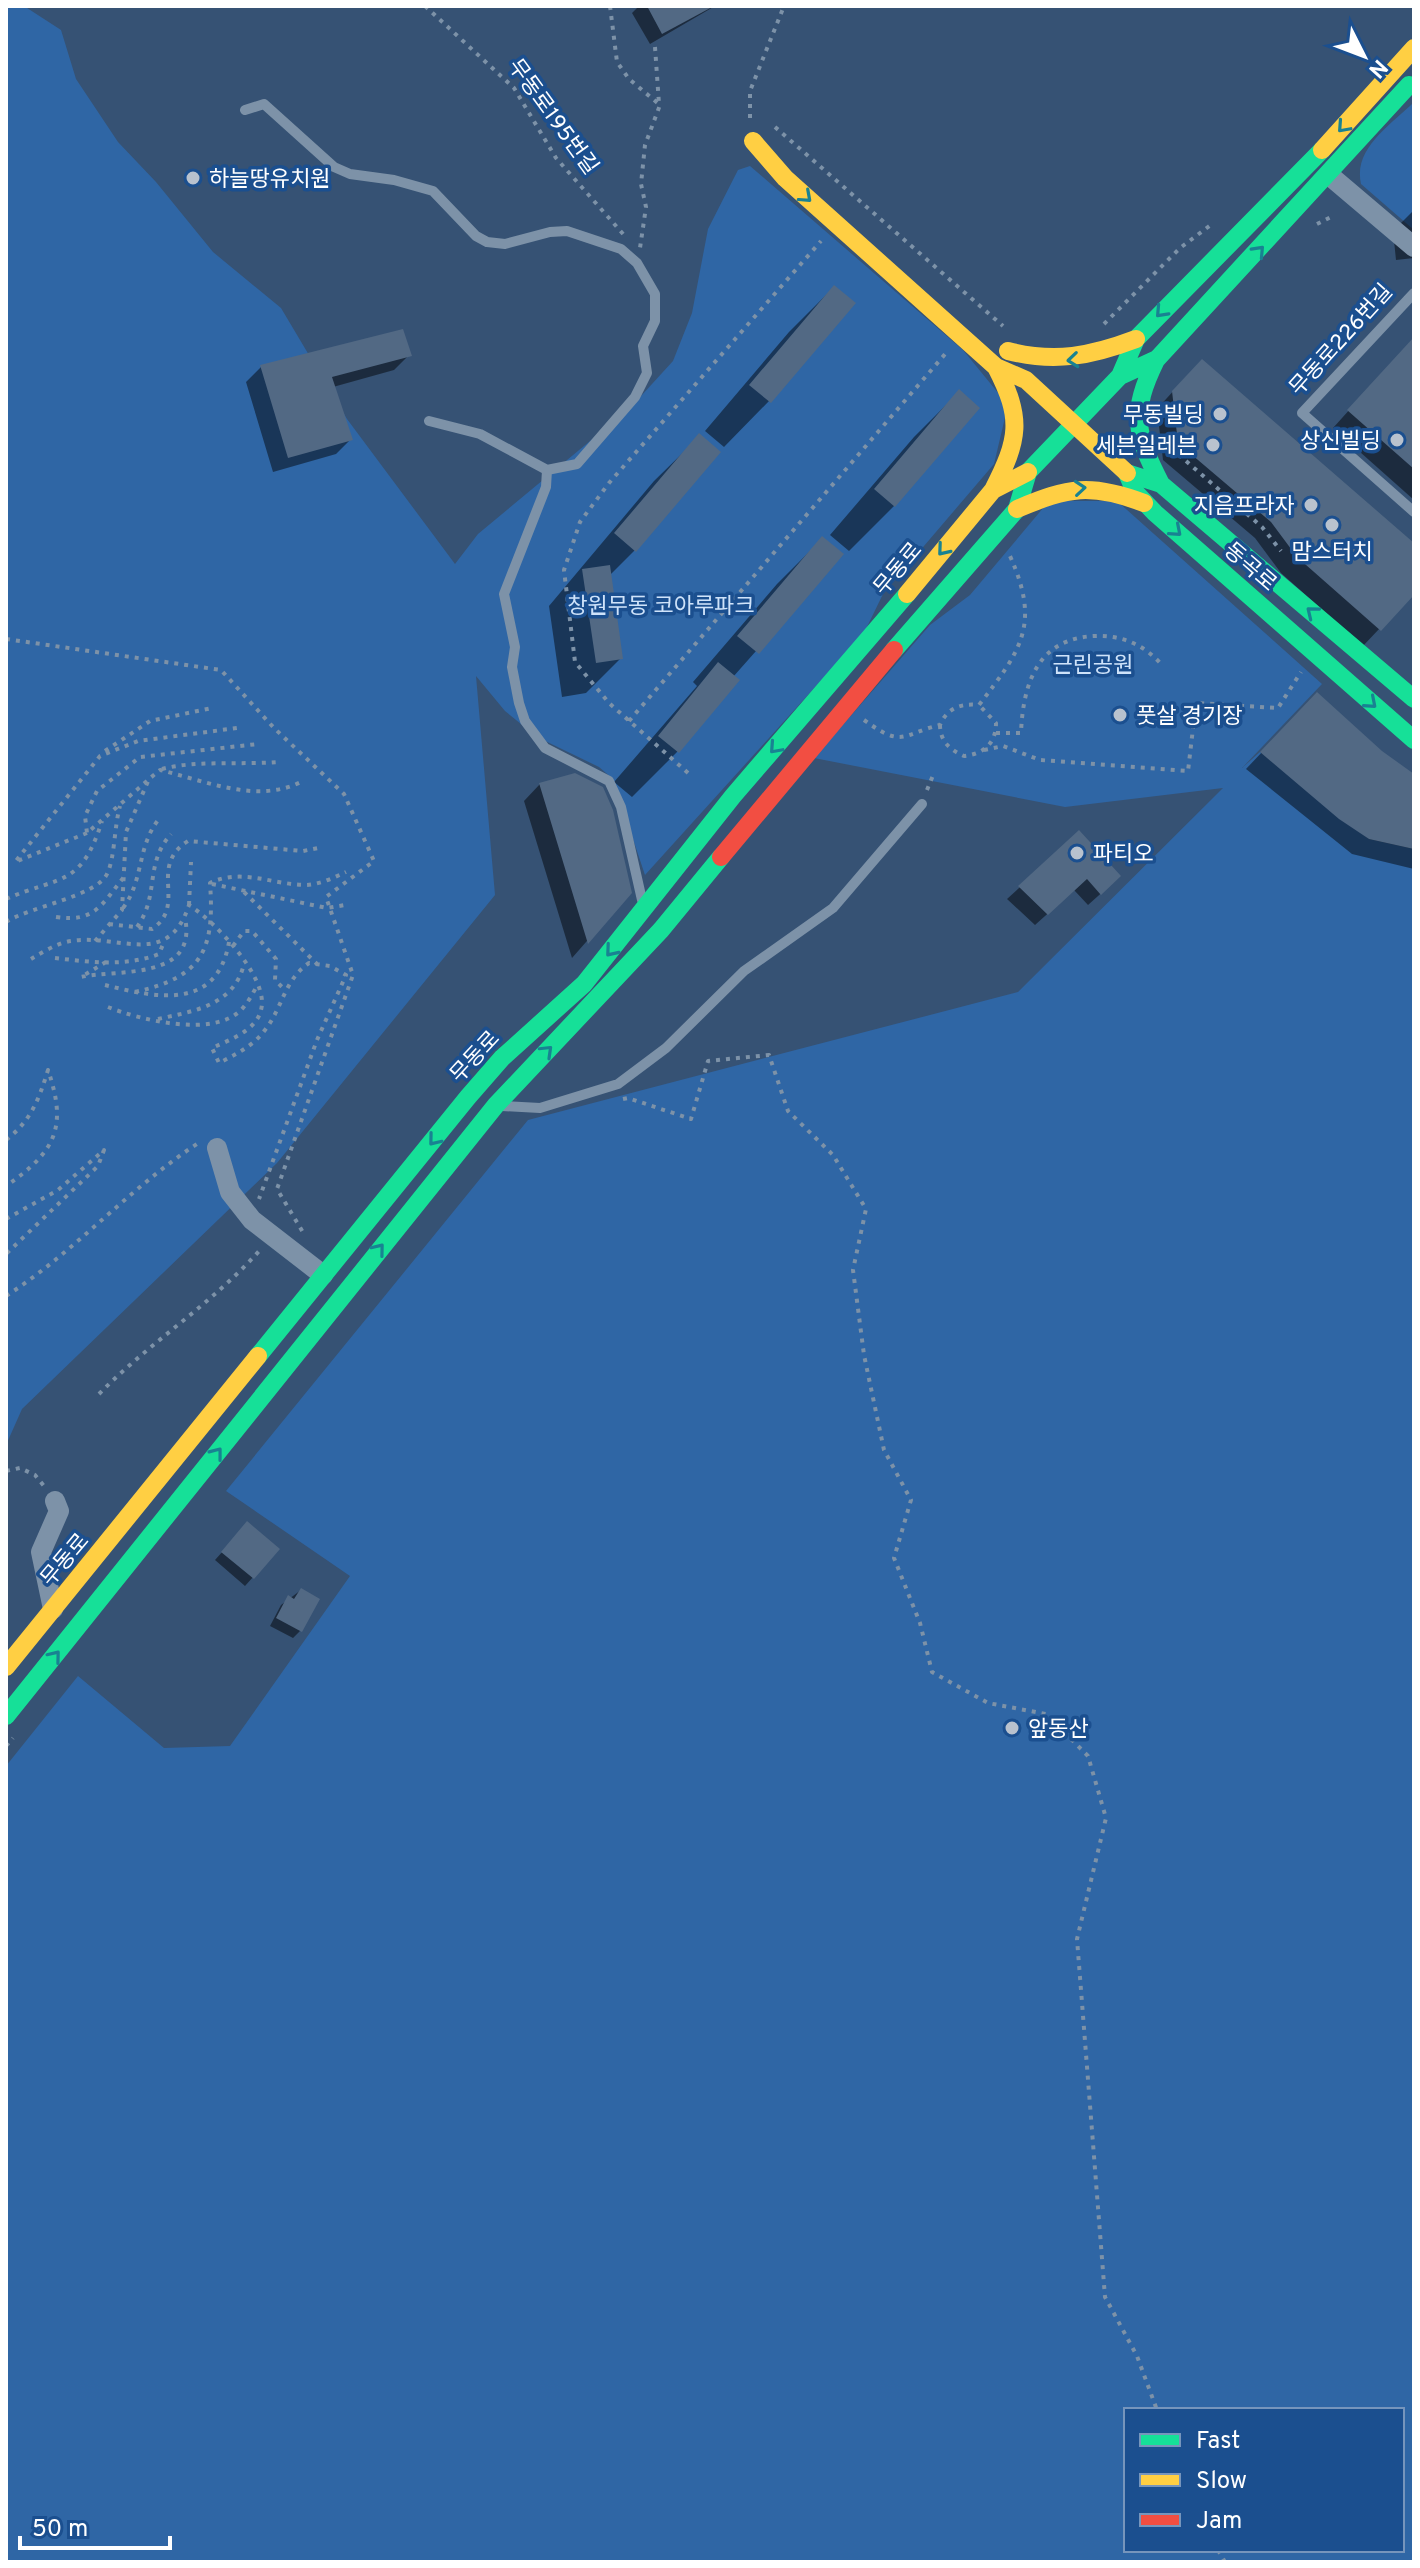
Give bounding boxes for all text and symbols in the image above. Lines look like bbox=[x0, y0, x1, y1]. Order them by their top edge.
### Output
north arrow bbox=[1324, 16, 1404, 96]
text: N bbox=[1362, 53, 1392, 83]
street label: 무동로195번길 bbox=[501, 54, 603, 180]
one-way arrow bbox=[1338, 118, 1353, 133]
place label: 하늘땅유치원 bbox=[209, 167, 330, 194]
marker: 하늘땅유치원 bbox=[184, 169, 202, 187]
one-way arrow bbox=[797, 188, 811, 203]
one-way arrow bbox=[1249, 246, 1264, 260]
street label: 무동로226번길 bbox=[1285, 279, 1399, 402]
one-way arrow bbox=[1155, 303, 1170, 317]
one-way arrow bbox=[1066, 351, 1079, 368]
place label: 무동빌딩 bbox=[1123, 403, 1204, 430]
marker: 무동빌딩 bbox=[1211, 405, 1229, 423]
place label: 상신빌딩 bbox=[1300, 429, 1381, 456]
marker: 상신빌딩 bbox=[1388, 431, 1406, 449]
place label: 세븐일레븐 bbox=[1096, 434, 1197, 461]
marker: 세븐일레븐 bbox=[1204, 436, 1222, 454]
one-way arrow bbox=[1074, 479, 1087, 496]
place label: 지음프라자 bbox=[1194, 494, 1295, 521]
marker: 지음프라자 bbox=[1302, 496, 1320, 514]
marker: 맘스터치 bbox=[1323, 516, 1341, 534]
one-way arrow bbox=[1166, 522, 1181, 536]
street label: 무동로 bbox=[869, 538, 929, 602]
street label: 동곡로 bbox=[1218, 538, 1281, 598]
place label: 맘스터치 bbox=[1292, 540, 1372, 567]
one-way arrow bbox=[938, 541, 953, 555]
park label: 창원무동 코아루파크 bbox=[567, 594, 755, 621]
one-way arrow bbox=[1306, 608, 1321, 622]
park label: 근린공원 bbox=[1053, 653, 1133, 680]
one-way arrow bbox=[1362, 693, 1377, 708]
place label: 풋살 경기장 bbox=[1136, 704, 1242, 731]
marker: 풋살 경기장 bbox=[1111, 706, 1129, 724]
one-way arrow bbox=[770, 739, 784, 754]
place label: 파티오 bbox=[1093, 842, 1154, 869]
marker: 파티오 bbox=[1068, 844, 1086, 862]
one-way arrow bbox=[606, 941, 621, 956]
street label: 무동로 bbox=[445, 1026, 506, 1089]
one-way arrow bbox=[538, 1046, 552, 1060]
one-way arrow bbox=[429, 1130, 444, 1145]
one-way arrow bbox=[369, 1244, 384, 1258]
one-way arrow bbox=[208, 1447, 222, 1462]
street label: 무동로 bbox=[36, 1529, 96, 1593]
one-way arrow bbox=[45, 1651, 60, 1665]
place label: 앞동산 bbox=[1028, 1717, 1089, 1744]
marker: 앞동산 bbox=[1003, 1719, 1021, 1737]
legend bbox=[1124, 2408, 1404, 2552]
text: Fast bbox=[1196, 2427, 1240, 2457]
text: Slow bbox=[1196, 2467, 1247, 2497]
scale bar bbox=[20, 2500, 170, 2550]
text: Jam bbox=[1196, 2507, 1242, 2537]
text: 50 m bbox=[32, 2515, 88, 2545]

